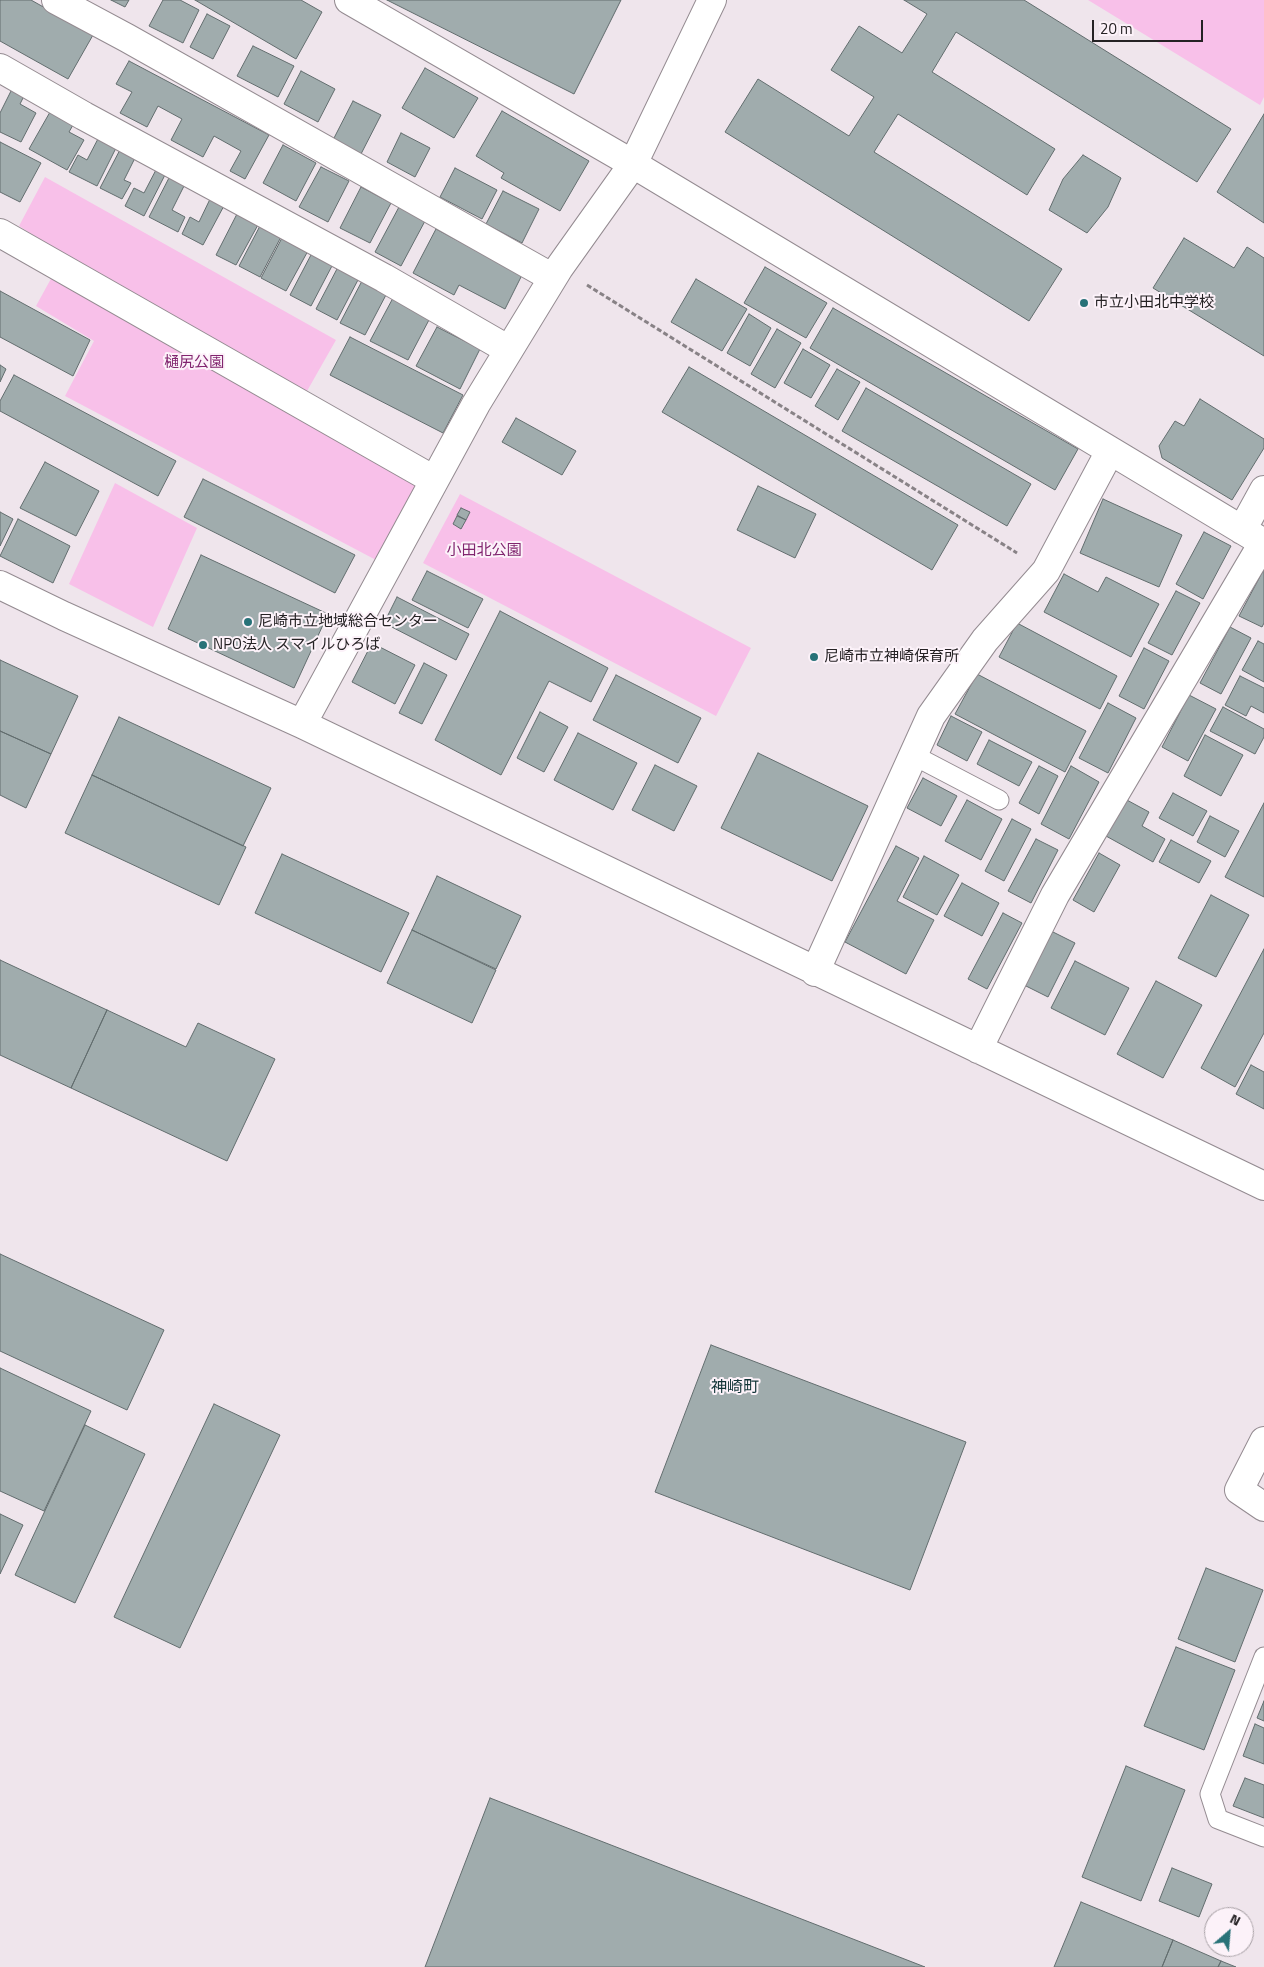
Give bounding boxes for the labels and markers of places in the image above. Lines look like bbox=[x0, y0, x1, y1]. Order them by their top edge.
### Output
place label: 市立小田北中学校 bbox=[1094, 294, 1214, 312]
marker: 市立小田北中学校 bbox=[1078, 297, 1090, 309]
place label: 尼崎市立地域総合センター bbox=[258, 613, 438, 631]
marker: 尼崎市立地域総合センター bbox=[242, 616, 254, 628]
place label: NPO法人 スマイルひろば bbox=[213, 636, 380, 654]
marker: NPO法人 スマイルひろば bbox=[197, 639, 209, 651]
place label: 尼崎市立神崎保育所 bbox=[824, 648, 959, 666]
marker: 尼崎市立神崎保育所 bbox=[808, 651, 820, 663]

